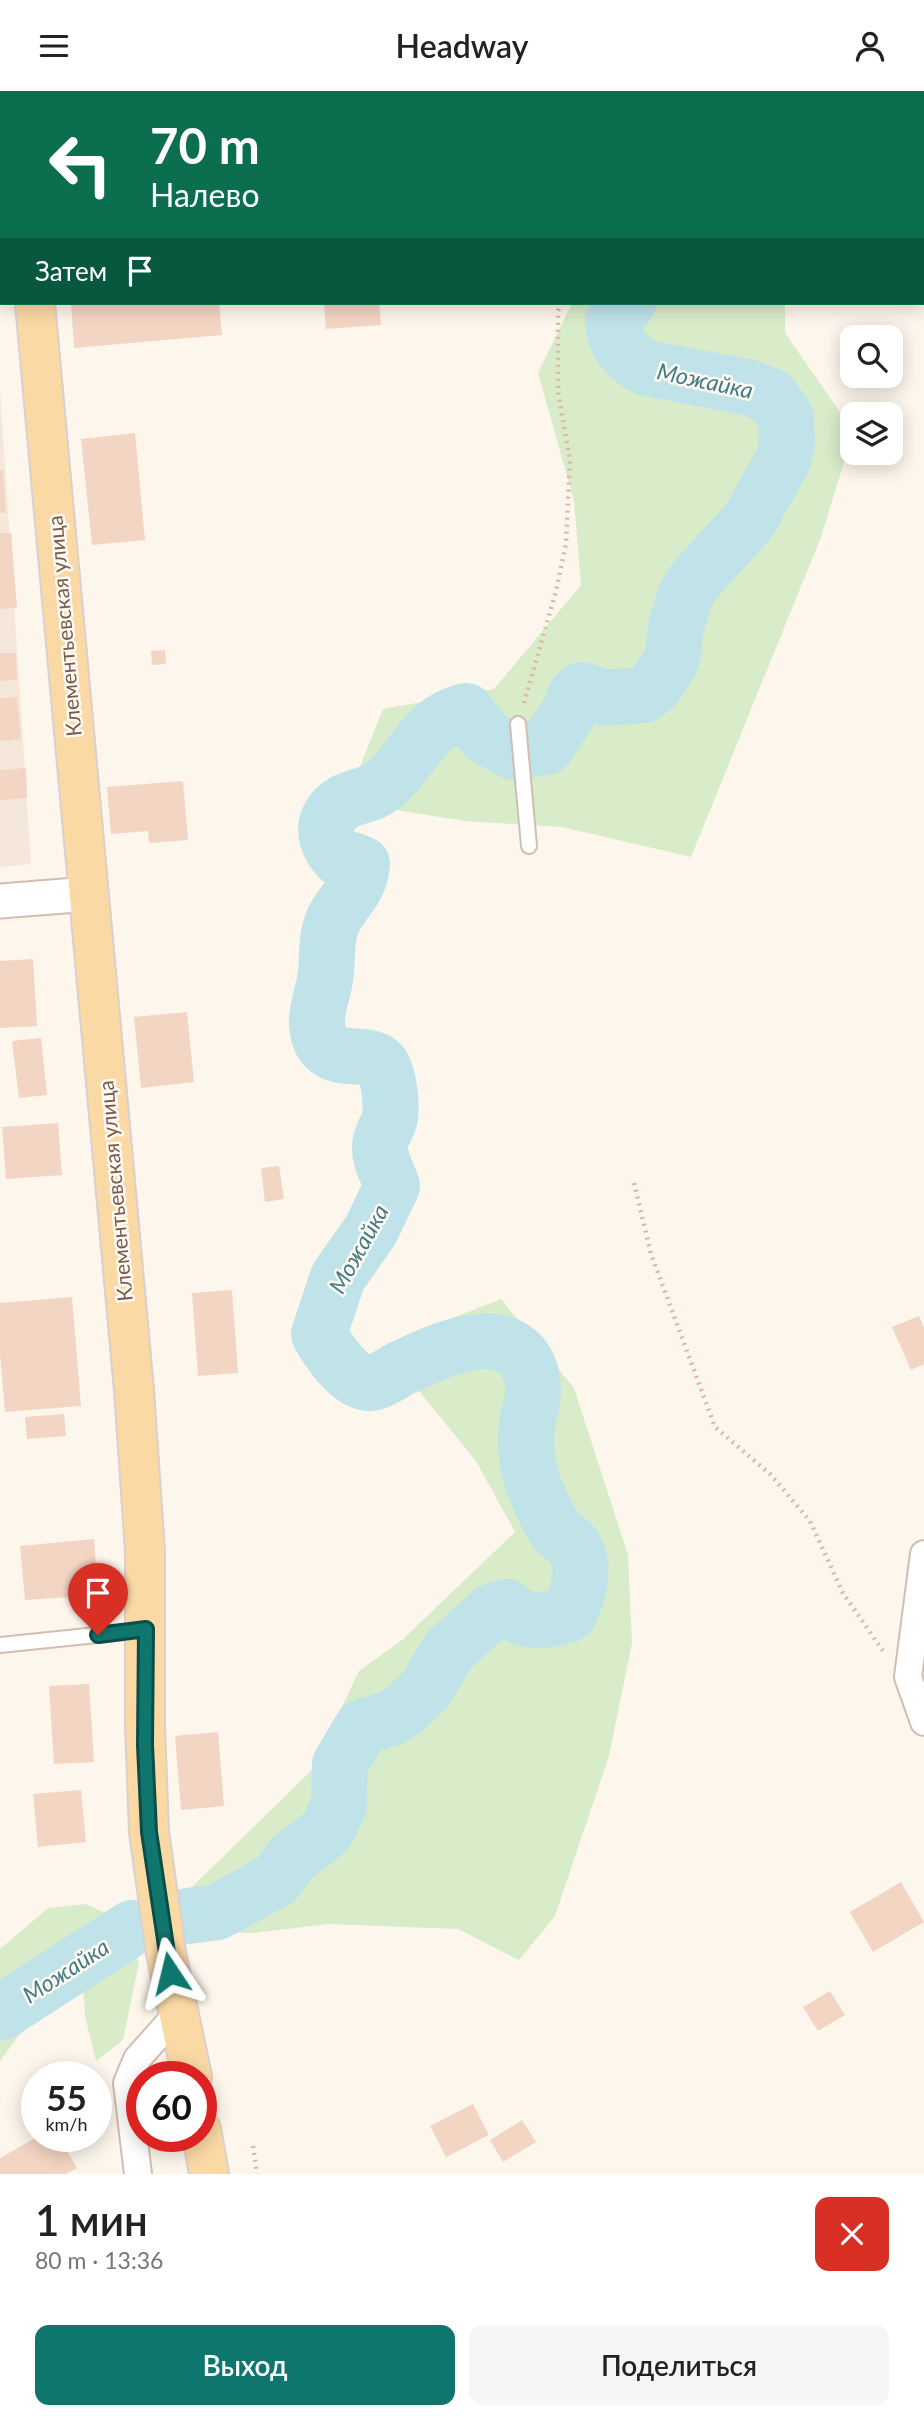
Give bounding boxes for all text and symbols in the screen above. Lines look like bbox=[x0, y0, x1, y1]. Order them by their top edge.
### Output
text: Headway bbox=[396, 26, 528, 65]
icon: menu bbox=[35, 27, 73, 65]
icon: person bbox=[851, 27, 889, 65]
text: 70 m bbox=[150, 116, 260, 174]
icon: left bbox=[35, 119, 126, 210]
text: Налево bbox=[150, 175, 260, 214]
icon: arrive bbox=[121, 252, 159, 290]
text: Затем bbox=[35, 255, 107, 287]
map controls bbox=[840, 325, 903, 465]
button: search bbox=[840, 325, 903, 388]
water label: Можайка bbox=[655, 356, 756, 404]
button: layers bbox=[840, 402, 903, 465]
street label: Клементьевская улица bbox=[41, 515, 86, 738]
street label: Клементьевская улица bbox=[92, 1080, 137, 1303]
water label: Можайка bbox=[322, 1199, 394, 1298]
pin bbox=[68, 1563, 128, 1635]
icon: arrive bbox=[79, 1574, 117, 1612]
water label: Можайка bbox=[17, 1932, 114, 2008]
position arrow bbox=[133, 1936, 207, 2010]
speed limit sign: 60 bbox=[126, 2061, 217, 2152]
text: 55 bbox=[46, 2076, 87, 2118]
text: km/h bbox=[45, 2113, 88, 2135]
text: 1 мин bbox=[35, 2195, 148, 2245]
button: close bbox=[815, 2197, 889, 2271]
text: 80 m · 13:36 bbox=[35, 2246, 163, 2274]
button: Выход bbox=[35, 2325, 455, 2405]
button: Поделиться bbox=[469, 2325, 889, 2405]

